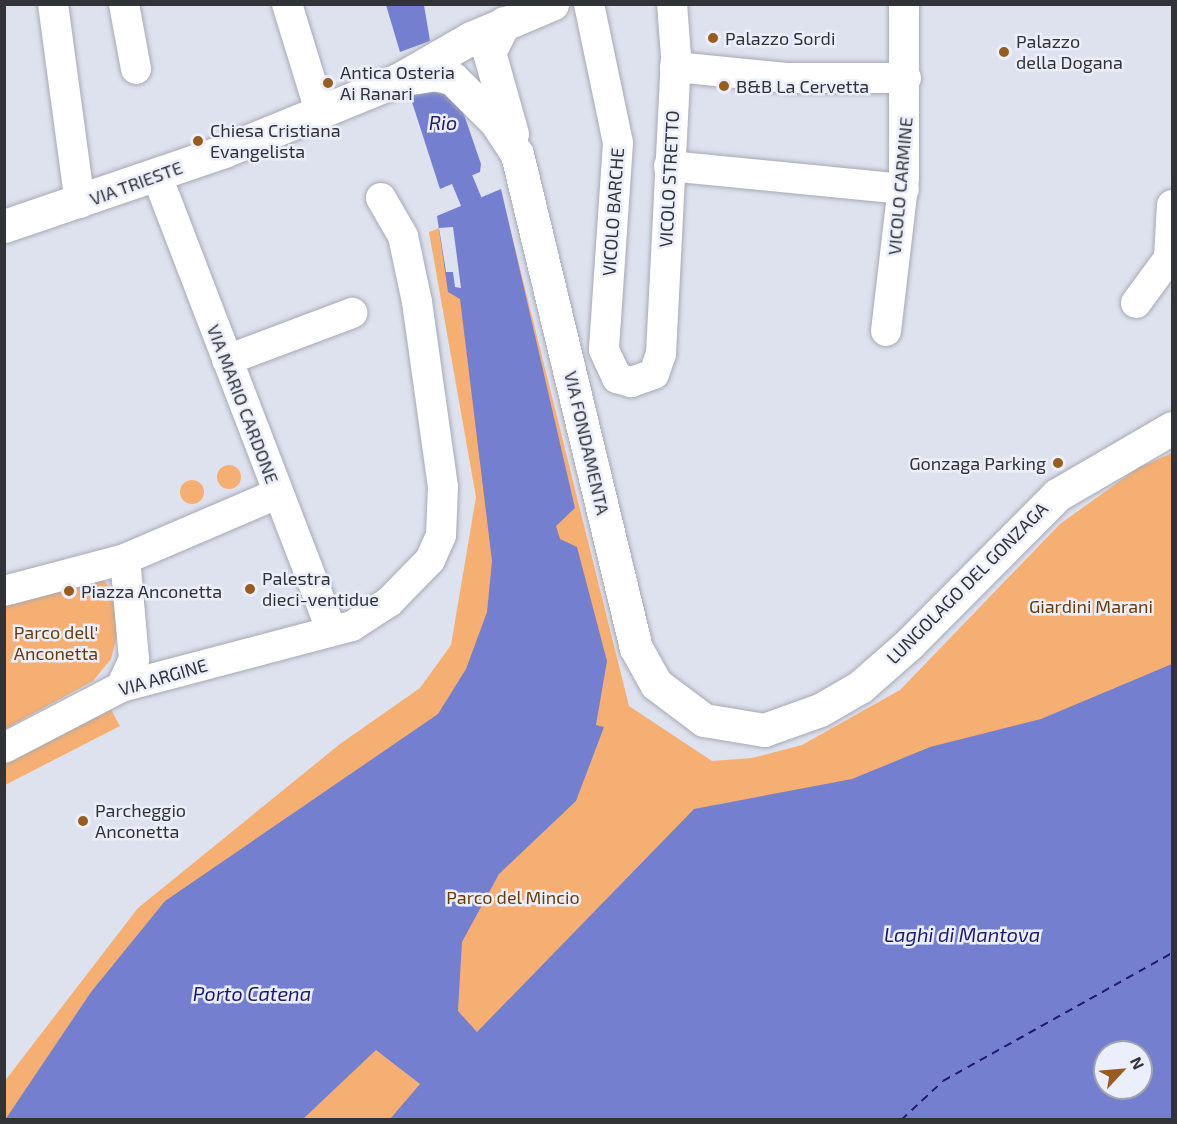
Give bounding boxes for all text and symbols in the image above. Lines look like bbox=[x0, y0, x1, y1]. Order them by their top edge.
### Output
place label: Palazzo Sordi bbox=[725, 27, 835, 49]
marker: Palazzo Sordi bbox=[706, 31, 720, 45]
place label: Palazzo della Dogana bbox=[1016, 31, 1123, 74]
marker: Palazzo della Dogana bbox=[997, 45, 1011, 59]
place label: Antica Osteria Ai Ranari bbox=[340, 62, 455, 104]
place label: B&B La Cervetta bbox=[736, 75, 869, 97]
marker: Antica Osteria Ai Ranari bbox=[321, 76, 335, 90]
marker: B&B La Cervetta bbox=[717, 79, 731, 93]
water label: Rio bbox=[429, 110, 457, 134]
street label: VICOLO STRETTO bbox=[655, 110, 683, 248]
street label: VICOLO CARMINE bbox=[883, 116, 917, 256]
place label: Chiesa Cristiana Evangelista bbox=[210, 120, 341, 162]
marker: Chiesa Cristiana Evangelista bbox=[191, 134, 205, 148]
street label: VICOLO BARCHE bbox=[598, 147, 628, 277]
street label: VIA TRIESTE bbox=[86, 156, 186, 210]
street label: VIA MARIO CARDONE bbox=[203, 321, 283, 487]
street label: VIA FONDAMENTA bbox=[560, 369, 614, 517]
place label: Gonzaga Parking bbox=[909, 452, 1046, 474]
marker: Gonzaga Parking bbox=[1051, 456, 1065, 470]
street label: LUNGOLAGO DEL GONZAGA bbox=[882, 498, 1052, 668]
place label: Palestra dieci-ventidue bbox=[262, 568, 379, 610]
place label: Piazza Anconetta bbox=[81, 580, 222, 602]
marker: Palestra dieci-ventidue bbox=[243, 582, 257, 596]
marker: Piazza Anconetta bbox=[62, 584, 76, 598]
park label: Giardini Marani bbox=[1029, 595, 1153, 617]
park label: Parco dell' Anconetta bbox=[14, 622, 98, 664]
street label: VIA ARGINE bbox=[116, 654, 210, 700]
place label: Parcheggio Anconetta bbox=[95, 800, 186, 842]
marker: Parcheggio Anconetta bbox=[76, 814, 90, 828]
park label: Parco del Mincio bbox=[446, 886, 580, 908]
water label: Laghi di Mantova bbox=[884, 922, 1040, 946]
water label: Porto Catena bbox=[193, 981, 311, 1005]
north arrow bbox=[1093, 1040, 1153, 1100]
text: N bbox=[1127, 1053, 1149, 1072]

